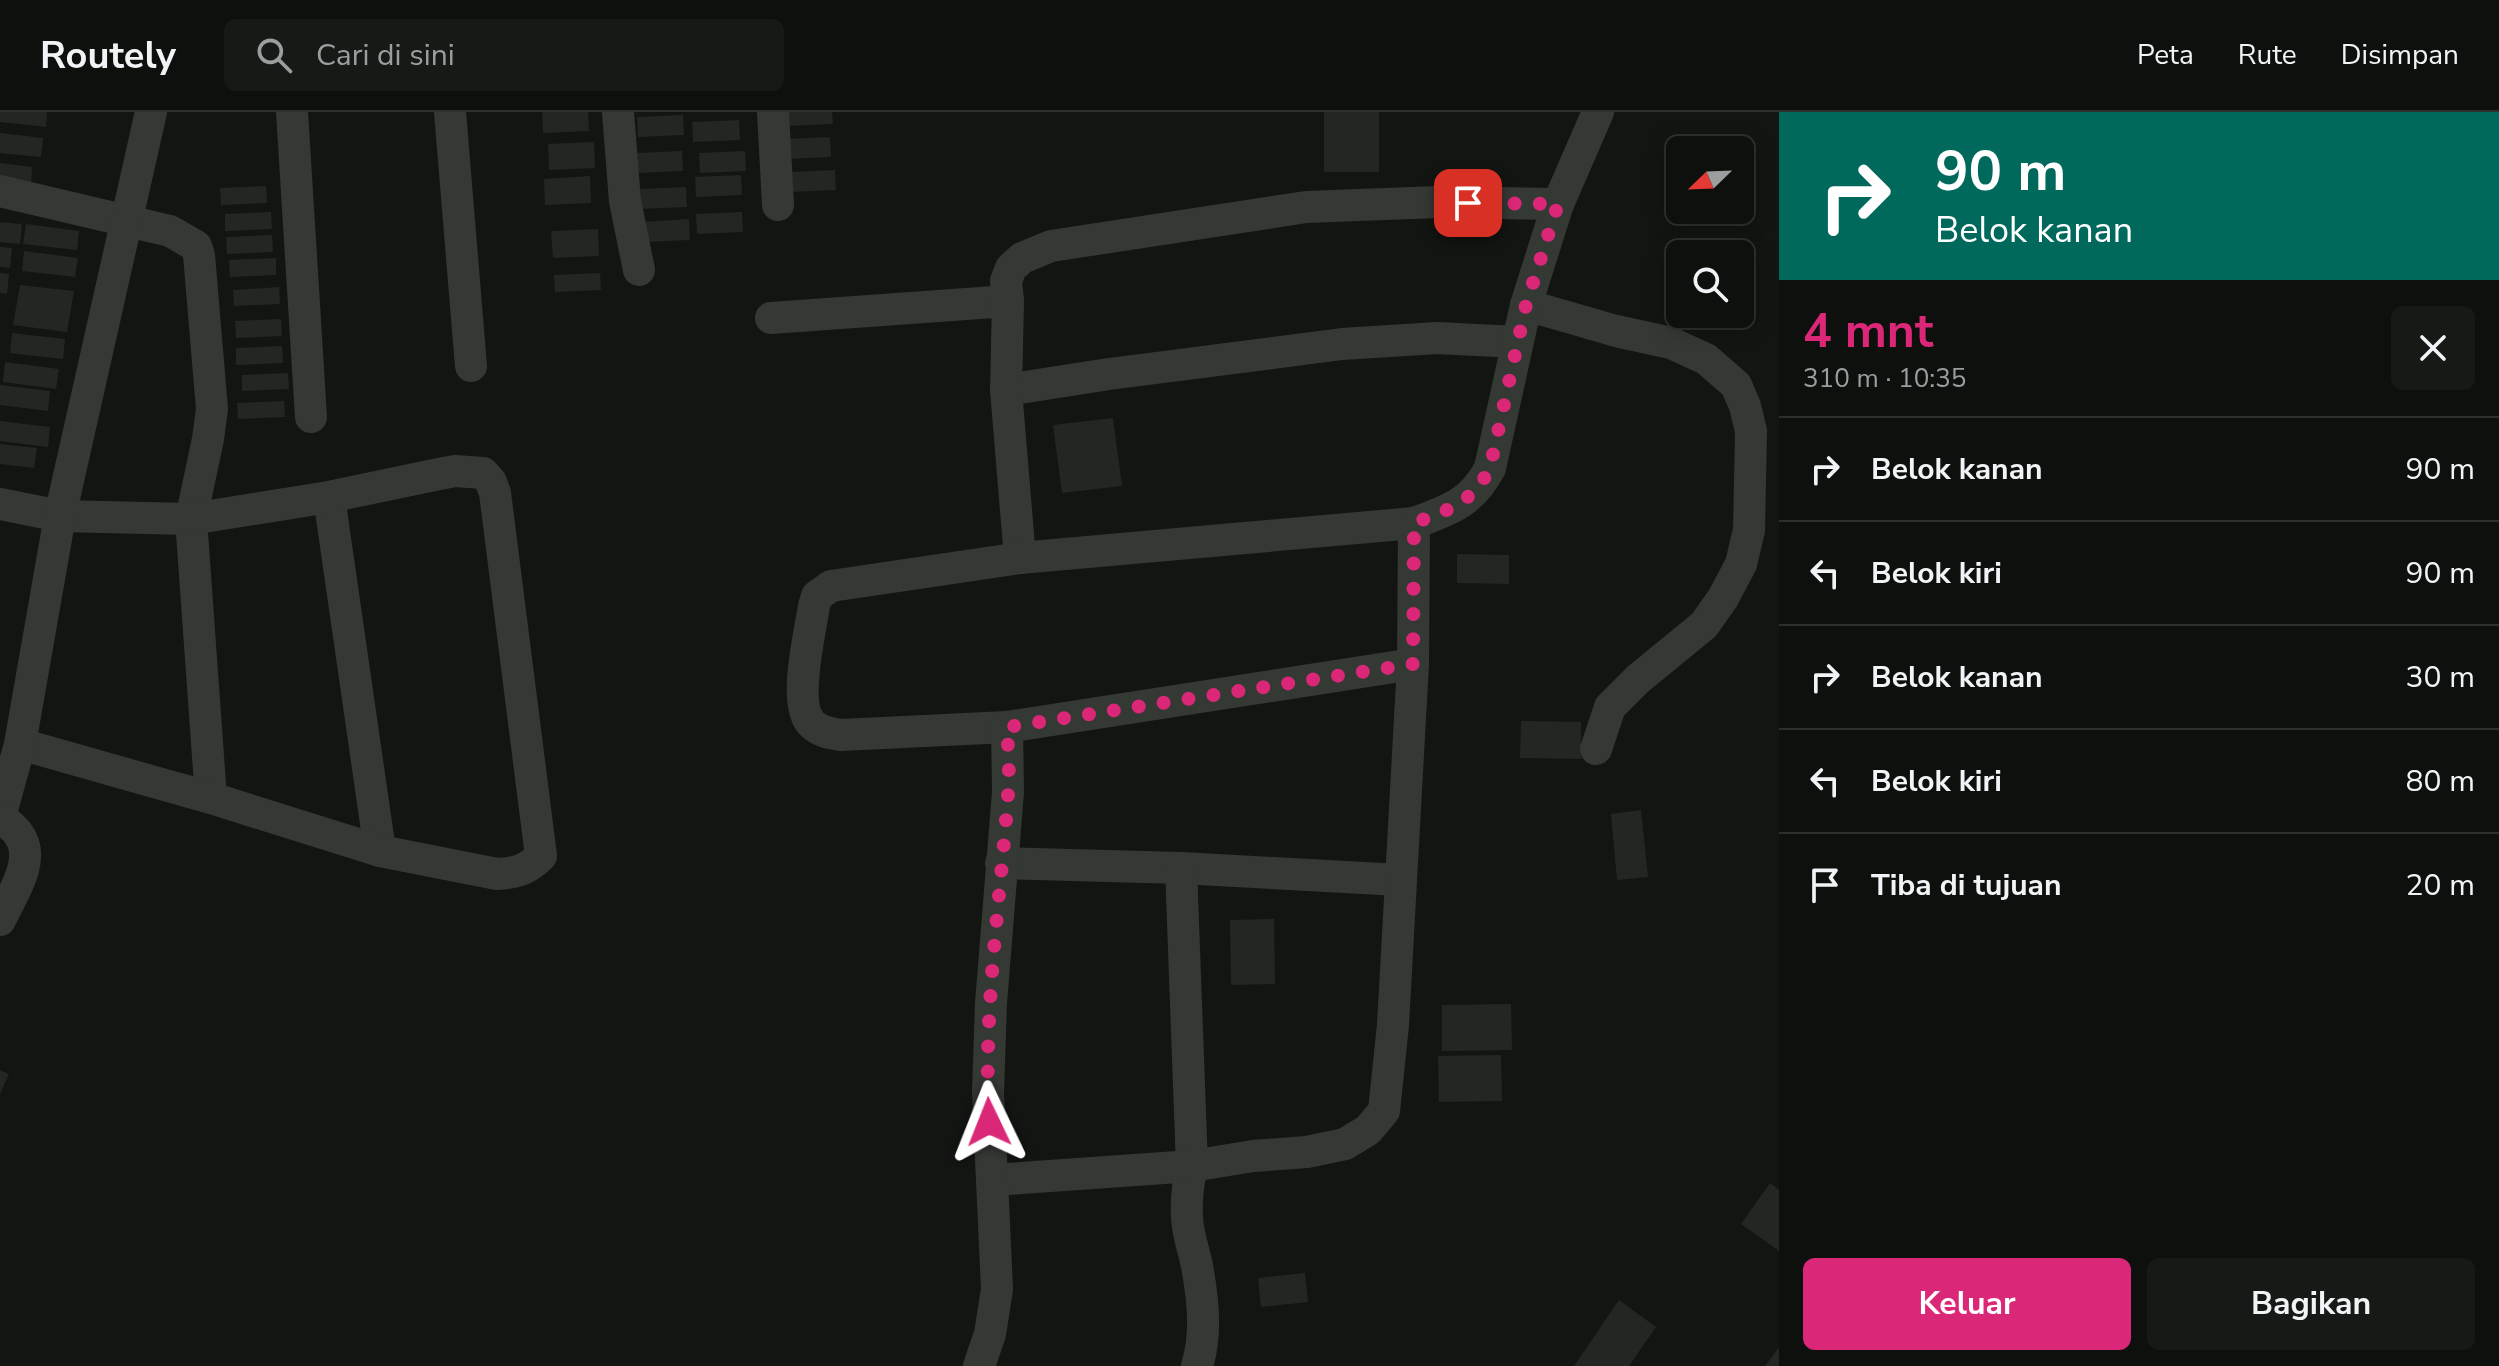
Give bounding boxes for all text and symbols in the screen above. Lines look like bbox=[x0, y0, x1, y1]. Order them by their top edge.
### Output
search box bbox=[224, 19, 784, 91]
text: Routely bbox=[40, 30, 176, 81]
icon: search bbox=[252, 33, 296, 77]
text: Cari di sini bbox=[316, 35, 455, 76]
text: Peta bbox=[2137, 36, 2194, 74]
text: Rute bbox=[2238, 36, 2297, 74]
text: Disimpan bbox=[2341, 36, 2459, 74]
text: 90 m bbox=[1935, 133, 2066, 210]
north arrow bbox=[1666, 136, 1754, 224]
map controls bbox=[1666, 136, 1754, 328]
icon: right bbox=[1803, 144, 1907, 248]
pin bbox=[1434, 169, 1502, 237]
icon: arrive bbox=[1446, 181, 1490, 225]
text: Belok kanan bbox=[1935, 206, 2133, 255]
button: search bbox=[1666, 240, 1754, 328]
text: 4 mnt bbox=[1803, 298, 1933, 364]
button: close bbox=[2391, 306, 2475, 390]
text: 310 m · 10:35 bbox=[1803, 361, 1966, 396]
icon: right bbox=[1803, 447, 1847, 491]
text: Belok kanan bbox=[1871, 449, 2043, 490]
text: 90 m bbox=[2406, 449, 2475, 490]
icon: left bbox=[1803, 551, 1847, 595]
text: Belok kiri bbox=[1871, 553, 2002, 594]
text: 90 m bbox=[2406, 553, 2475, 594]
icon: right bbox=[1803, 655, 1847, 699]
text: Belok kanan bbox=[1871, 657, 2043, 698]
text: 30 m bbox=[2406, 657, 2475, 698]
icon: left bbox=[1803, 759, 1847, 803]
text: Belok kiri bbox=[1871, 761, 2002, 802]
text: 80 m bbox=[2406, 761, 2475, 802]
icon: arrive bbox=[1803, 863, 1847, 907]
text: Tiba di tujuan bbox=[1871, 865, 2062, 906]
text: 20 m bbox=[2406, 865, 2475, 906]
position arrow bbox=[947, 1080, 1031, 1164]
button: Keluar bbox=[1803, 1258, 2131, 1350]
button: Bagikan bbox=[2147, 1258, 2475, 1350]

